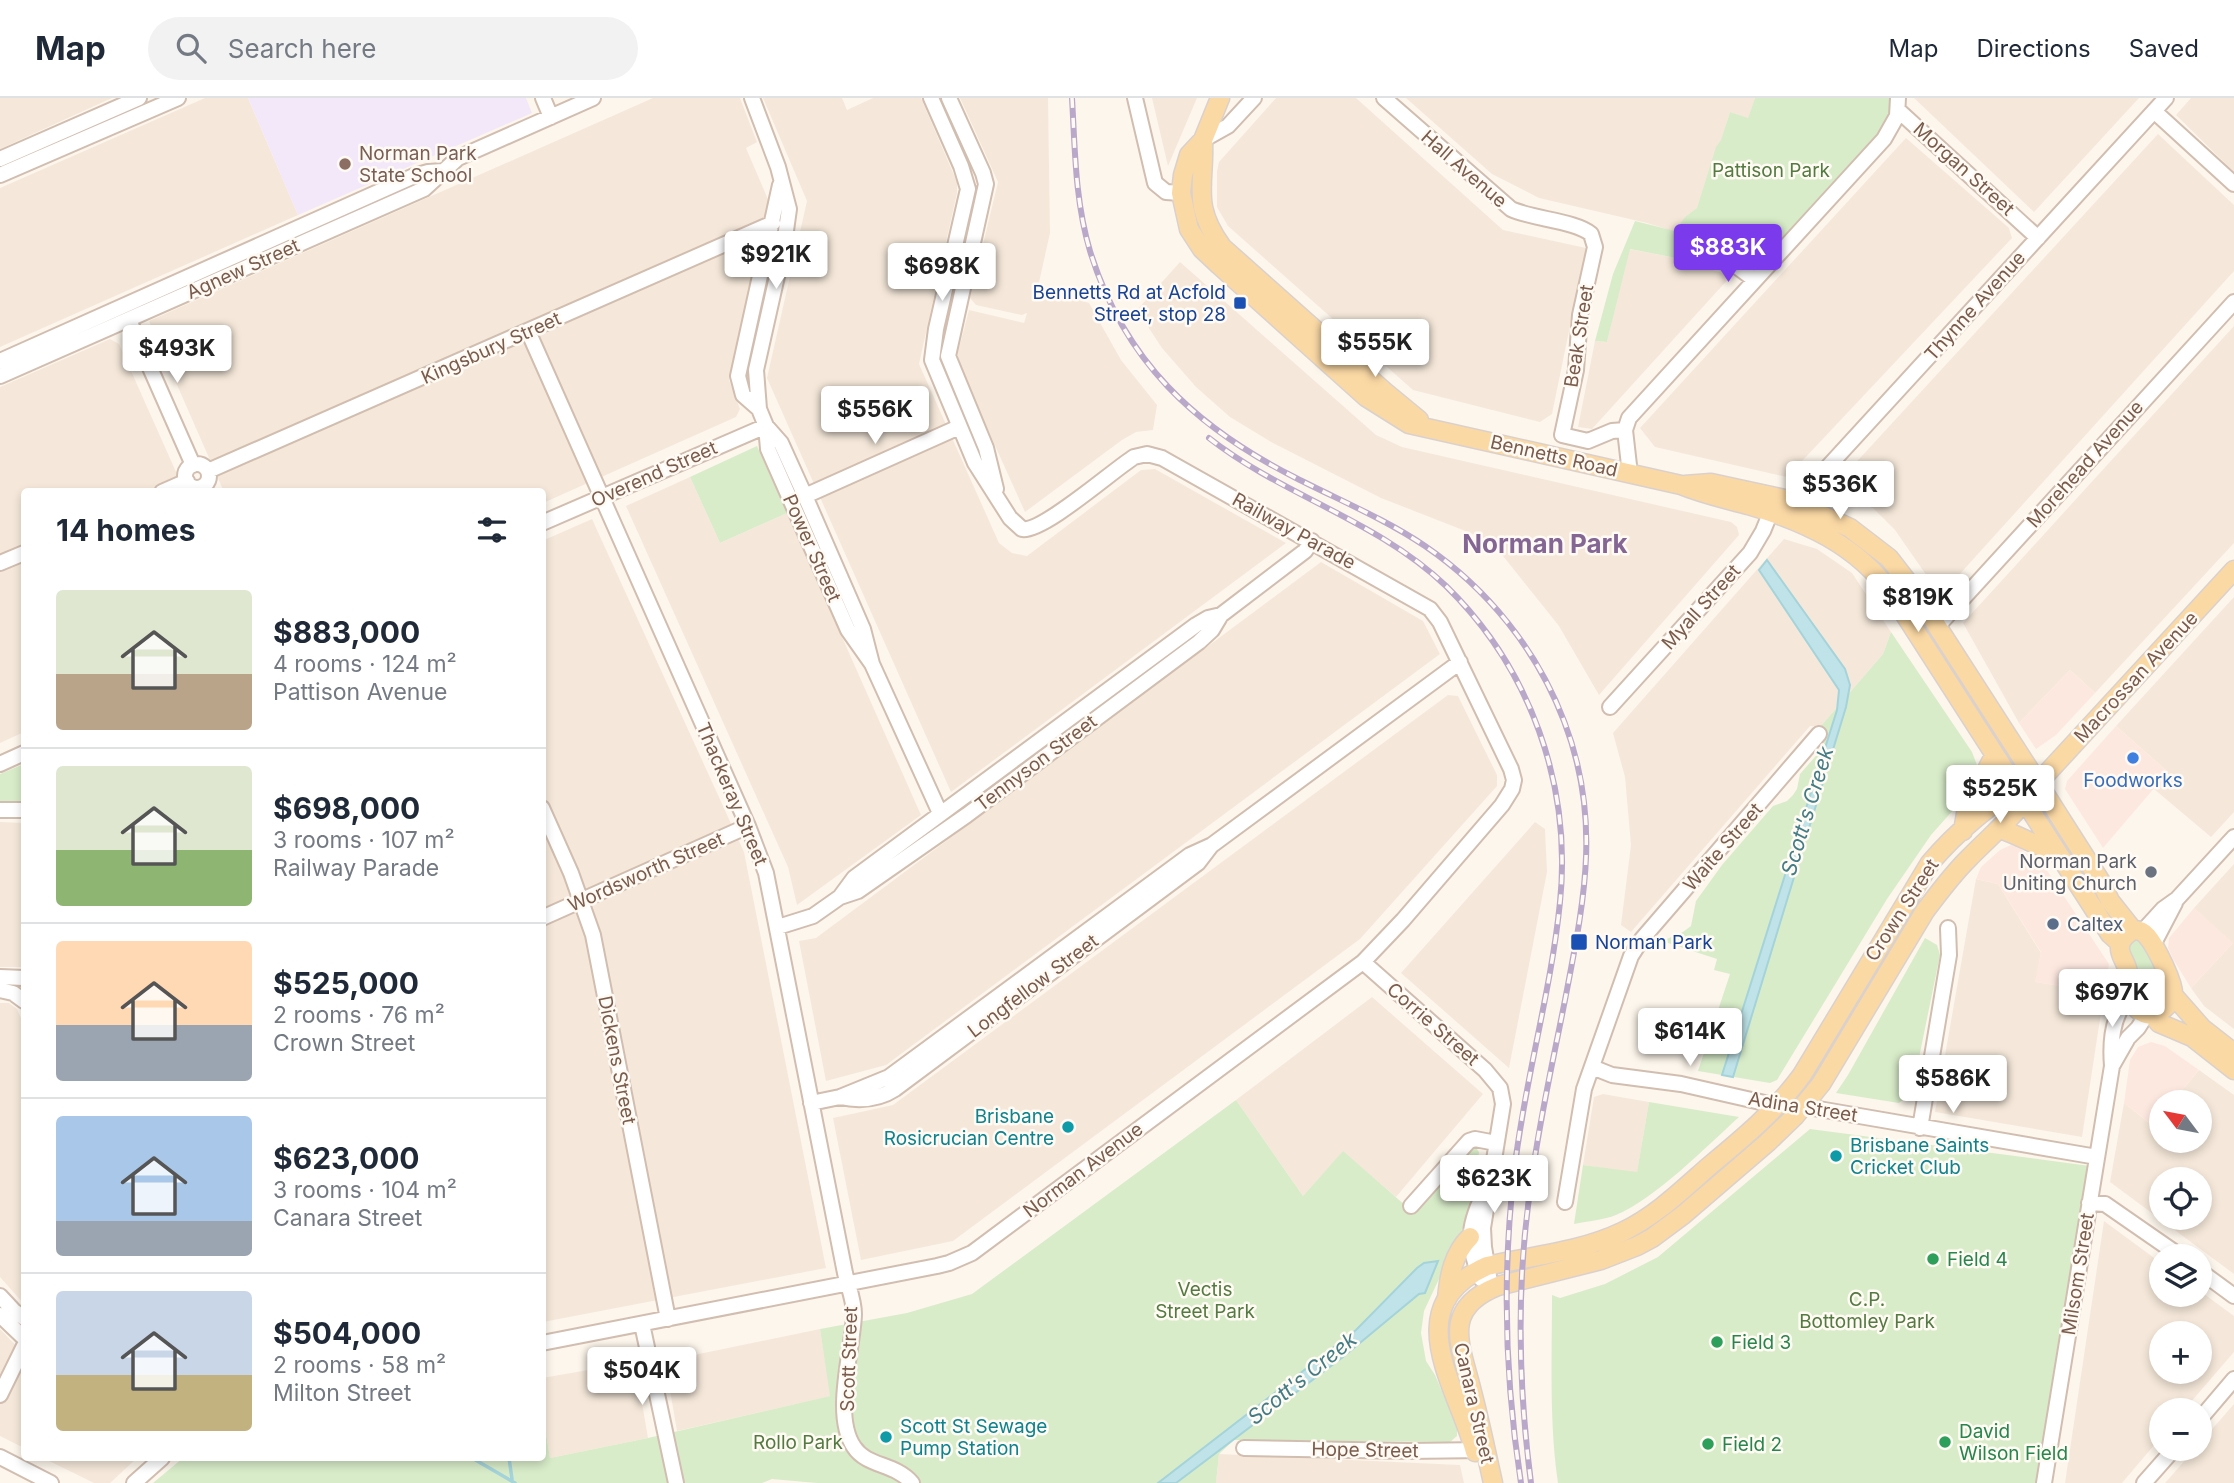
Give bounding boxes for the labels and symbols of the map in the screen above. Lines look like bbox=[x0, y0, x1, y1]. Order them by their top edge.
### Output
street label: Morgan Street bbox=[1909, 118, 2019, 220]
street label: Hall Avenue bbox=[1416, 126, 1512, 212]
place label: Norman Park State School bbox=[359, 142, 477, 187]
marker: Norman Park State School bbox=[337, 156, 353, 172]
park label: Pattison Park bbox=[1712, 159, 1831, 182]
pin: $883K bbox=[1679, 225, 1777, 284]
pin: $921K bbox=[727, 232, 825, 291]
street label: Agnew Street bbox=[183, 234, 303, 304]
pin: $698K bbox=[893, 244, 991, 303]
street label: Thynne Avenue bbox=[1920, 246, 2030, 366]
place label: Bennetts Rd at Acfold Street, stop 28 bbox=[1033, 281, 1226, 326]
street label: Beak Street bbox=[1560, 283, 1598, 389]
marker: Bennetts Rd at Acfold Street, stop 28 bbox=[1232, 295, 1248, 311]
street label: Kingsbury Street bbox=[418, 307, 564, 389]
pin: $555K bbox=[1326, 320, 1424, 379]
pin: $493K bbox=[128, 326, 226, 385]
pin: $556K bbox=[826, 386, 924, 446]
street label: Morehead Avenue bbox=[2022, 396, 2148, 532]
street label: Bennetts Road bbox=[1488, 430, 1620, 482]
street label: Overend Street bbox=[587, 436, 721, 512]
pin: $536K bbox=[1791, 462, 1889, 521]
street label: Railway Parade bbox=[1228, 488, 1360, 574]
street label: Power Street bbox=[778, 491, 846, 605]
district label: Norman Park bbox=[1462, 528, 1628, 559]
street label: Myall Street bbox=[1657, 560, 1745, 654]
pin: $819K bbox=[1869, 574, 1967, 634]
street label: Macrossan Avenue bbox=[2069, 607, 2203, 747]
street label: Tennyson Street bbox=[971, 710, 1101, 816]
street label: Thackeray Street bbox=[691, 719, 773, 869]
water label: Scott's Creek bbox=[1776, 743, 1839, 878]
marker: Foodworks bbox=[2125, 750, 2141, 766]
pin: $525K bbox=[1951, 766, 2049, 825]
place label: Foodworks bbox=[2083, 769, 2183, 792]
street label: Waite Street bbox=[1679, 798, 1767, 896]
street label: Wordsworth Street bbox=[565, 827, 727, 917]
place label: Norman Park Uniting Church bbox=[2003, 850, 2138, 895]
street label: Crown Street bbox=[1860, 854, 1944, 966]
marker: Norman Park Uniting Church bbox=[2143, 864, 2159, 880]
place label: Caltex bbox=[2067, 913, 2123, 936]
marker: Caltex bbox=[2045, 916, 2061, 932]
street label: Longfellow Street bbox=[963, 929, 1103, 1043]
place label: Norman Park bbox=[1595, 931, 1713, 954]
marker: Norman Park bbox=[1569, 932, 1589, 952]
pin: $697K bbox=[2063, 970, 2161, 1029]
street label: Corrie Street bbox=[1382, 978, 1484, 1070]
street label: Dickens Street bbox=[593, 994, 641, 1126]
pin: $614K bbox=[1641, 1009, 1739, 1068]
pin: $586K bbox=[1904, 1056, 2002, 1115]
street label: Adina Street bbox=[1747, 1087, 1859, 1127]
north arrow bbox=[2149, 1090, 2212, 1153]
place label: Brisbane Rosicrucian Centre bbox=[884, 1105, 1054, 1150]
street label: Norman Avenue bbox=[1019, 1118, 1147, 1222]
marker: Brisbane Rosicrucian Centre bbox=[1060, 1119, 1076, 1135]
place label: Brisbane Saints Cricket Club bbox=[1850, 1134, 1989, 1179]
marker: Brisbane Saints Cricket Club bbox=[1828, 1148, 1844, 1164]
pin: $623K bbox=[1445, 1156, 1543, 1215]
street label: Milsom Street bbox=[2057, 1211, 2099, 1337]
place label: Field 4 bbox=[1947, 1248, 2008, 1271]
marker: Field 4 bbox=[1925, 1251, 1941, 1267]
park label: Vectis Street Park bbox=[1155, 1278, 1255, 1323]
park label: C.P. Bottomley Park bbox=[1799, 1288, 1935, 1333]
street label: Scott Street bbox=[836, 1306, 862, 1412]
water label: Scott's Creek bbox=[1242, 1326, 1362, 1430]
place label: Field 3 bbox=[1731, 1331, 1791, 1354]
marker: Field 3 bbox=[1709, 1334, 1725, 1350]
street label: Canara Street bbox=[1449, 1340, 1499, 1466]
pin: $504K bbox=[593, 1348, 691, 1407]
place label: Scott St Sewage Pump Station bbox=[900, 1415, 1047, 1460]
place label: David Wilson Field bbox=[1959, 1420, 2068, 1465]
marker: Scott St Sewage Pump Station bbox=[878, 1429, 894, 1445]
park label: Rollo Park bbox=[753, 1431, 844, 1454]
place label: Field 2 bbox=[1722, 1433, 1782, 1456]
marker: David Wilson Field bbox=[1937, 1434, 1953, 1450]
marker: Field 2 bbox=[1700, 1436, 1716, 1452]
street label: Hope Street bbox=[1311, 1438, 1419, 1462]

